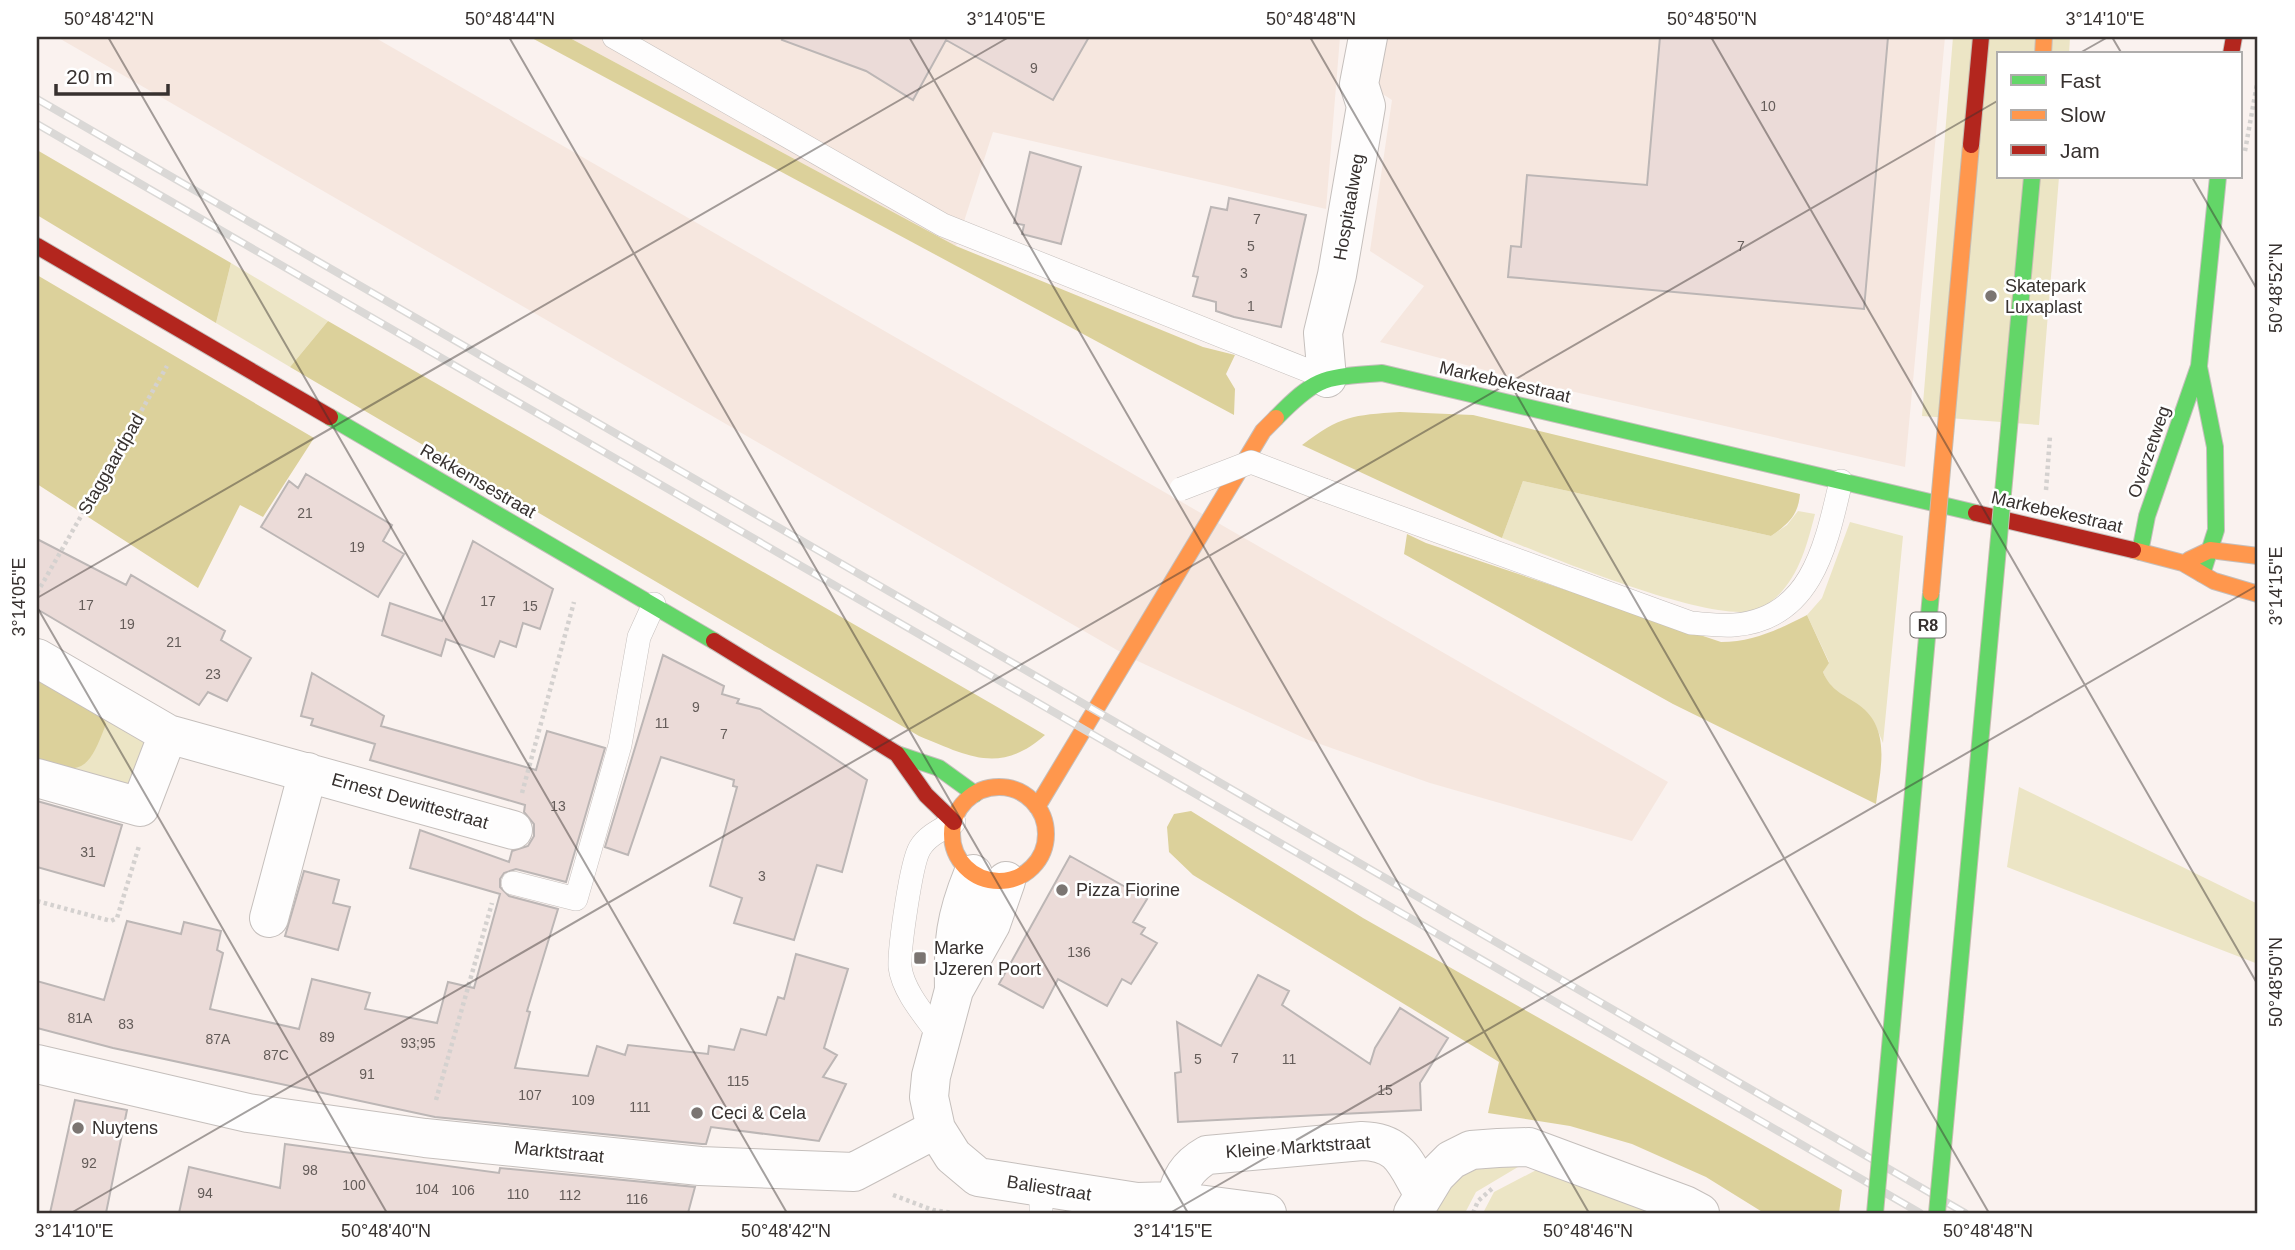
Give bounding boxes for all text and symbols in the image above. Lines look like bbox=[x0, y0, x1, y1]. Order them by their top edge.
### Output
text: 50°48'42"N bbox=[64, 9, 154, 29]
text: 50°48'44"N bbox=[465, 9, 555, 29]
text: 3°14'05"E bbox=[966, 9, 1046, 29]
text: 50°48'48"N bbox=[1266, 9, 1356, 29]
text: 50°48'50"N bbox=[1667, 9, 1757, 29]
text: 3°14'10"E bbox=[2065, 9, 2145, 29]
scale bar bbox=[56, 52, 168, 96]
legend bbox=[1997, 52, 2242, 178]
house number: 9 bbox=[1030, 60, 1038, 76]
text: 20 m bbox=[66, 65, 113, 88]
text: Fast bbox=[2060, 69, 2101, 92]
house number: 10 bbox=[1760, 98, 1776, 114]
text: Slow bbox=[2060, 103, 2106, 126]
text: Jam bbox=[2060, 139, 2100, 162]
street label: Hospitaalweg bbox=[1330, 152, 1368, 262]
house number: 7 bbox=[1253, 211, 1261, 227]
house number: 5 bbox=[1247, 238, 1255, 254]
house number: 7 bbox=[1737, 238, 1745, 254]
text: 50°48'52"N bbox=[2266, 243, 2286, 333]
house number: 3 bbox=[1240, 265, 1248, 281]
place label: Skatepark Luxaplast bbox=[2005, 276, 2087, 317]
marker: Skatepark Luxaplast bbox=[1983, 288, 1999, 304]
house number: 1 bbox=[1247, 298, 1255, 314]
street label: Markebekestraat bbox=[1437, 357, 1573, 407]
street label: Overzetweg bbox=[2124, 403, 2174, 501]
street label: Staggaardpad bbox=[74, 410, 148, 518]
street label: Rekkemsestraat bbox=[417, 440, 539, 522]
street label: Markebekestraat bbox=[1989, 487, 2125, 537]
house number: 21 bbox=[297, 505, 313, 521]
house number: 19 bbox=[349, 539, 365, 555]
text: 3°14'15"E bbox=[2266, 546, 2286, 626]
text: 3°14'05"E bbox=[9, 557, 29, 637]
house number: 17 bbox=[480, 593, 496, 609]
house number: 17 bbox=[78, 597, 94, 613]
house number: 15 bbox=[522, 598, 538, 614]
road number: R8 bbox=[1910, 612, 1946, 638]
house number: 19 bbox=[119, 616, 135, 632]
house number: 21 bbox=[166, 634, 182, 650]
house number: 23 bbox=[205, 666, 221, 682]
house number: 9 bbox=[692, 699, 700, 715]
house number: 11 bbox=[655, 715, 669, 731]
house number: 7 bbox=[720, 726, 728, 742]
street label: Ernest Dewittestraat bbox=[329, 769, 491, 833]
house number: 13 bbox=[550, 798, 566, 814]
house number: 31 bbox=[80, 844, 96, 860]
house number: 3 bbox=[758, 868, 766, 884]
place label: Pizza Fiorine bbox=[1076, 880, 1180, 900]
marker: Pizza Fiorine bbox=[1054, 882, 1070, 898]
text: 50°48'50"N bbox=[2266, 937, 2286, 1027]
place label: Marke IJzeren Poort bbox=[934, 938, 1041, 979]
house number: 136 bbox=[1067, 944, 1091, 960]
marker: Marke IJzeren Poort bbox=[912, 950, 928, 966]
house number: 81A bbox=[68, 1010, 93, 1026]
house number: 83 bbox=[118, 1016, 134, 1032]
house number: 89 bbox=[319, 1029, 335, 1045]
house number: 87A bbox=[206, 1031, 231, 1047]
house number: 93;95 bbox=[400, 1035, 436, 1051]
house number: 87C bbox=[263, 1047, 289, 1063]
house number: 7 bbox=[1231, 1050, 1239, 1066]
house number: 5 bbox=[1194, 1051, 1202, 1067]
house number: 11 bbox=[1282, 1051, 1296, 1067]
house number: 91 bbox=[359, 1066, 375, 1082]
house number: 115 bbox=[727, 1073, 749, 1089]
house number: 15 bbox=[1377, 1082, 1393, 1098]
house number: 107 bbox=[518, 1087, 542, 1103]
house number: 109 bbox=[571, 1092, 595, 1108]
house number: 111 bbox=[629, 1099, 651, 1115]
place label: Ceci & Cela bbox=[711, 1103, 807, 1123]
marker: Ceci & Cela bbox=[689, 1105, 705, 1121]
place label: Nuytens bbox=[92, 1118, 158, 1138]
marker: Nuytens bbox=[70, 1120, 86, 1136]
street label: Kleine Marktstraat bbox=[1225, 1132, 1371, 1162]
street label: Marktstraat bbox=[513, 1137, 605, 1167]
house number: 92 bbox=[81, 1155, 97, 1171]
house number: 98 bbox=[302, 1162, 318, 1178]
street label: Baliestraat bbox=[1005, 1171, 1093, 1205]
house number: 100 bbox=[342, 1177, 366, 1193]
house number: 104 bbox=[415, 1181, 439, 1197]
house number: 106 bbox=[451, 1182, 475, 1198]
house number: 94 bbox=[197, 1185, 213, 1201]
house number: 110 bbox=[507, 1186, 529, 1202]
house number: 112 bbox=[559, 1187, 581, 1203]
house number: 116 bbox=[626, 1191, 648, 1207]
text: 3°14'10"E bbox=[34, 1221, 114, 1241]
text: 50°48'40"N bbox=[341, 1221, 431, 1241]
text: 50°48'42"N bbox=[741, 1221, 831, 1241]
text: 3°14'15"E bbox=[1133, 1221, 1213, 1241]
text: 50°48'46"N bbox=[1543, 1221, 1633, 1241]
text: 50°48'48"N bbox=[1943, 1221, 2033, 1241]

